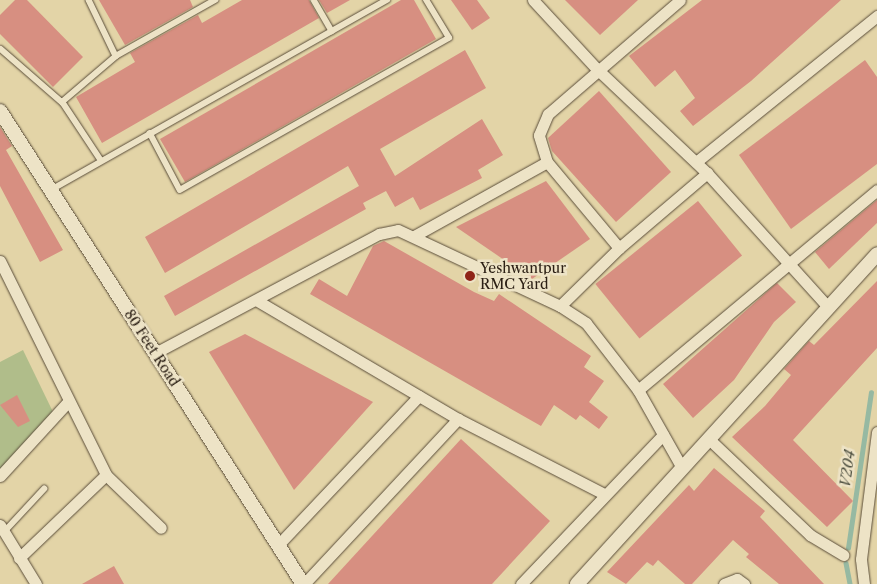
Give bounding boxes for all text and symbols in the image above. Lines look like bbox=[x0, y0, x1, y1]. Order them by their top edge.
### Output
place label: Yeshwantpur RMC Yard bbox=[480, 260, 566, 292]
marker: Yeshwantpur RMC Yard bbox=[464, 270, 476, 282]
street label: 80 Feet Road bbox=[121, 306, 183, 390]
water label: V204 bbox=[836, 449, 858, 489]

